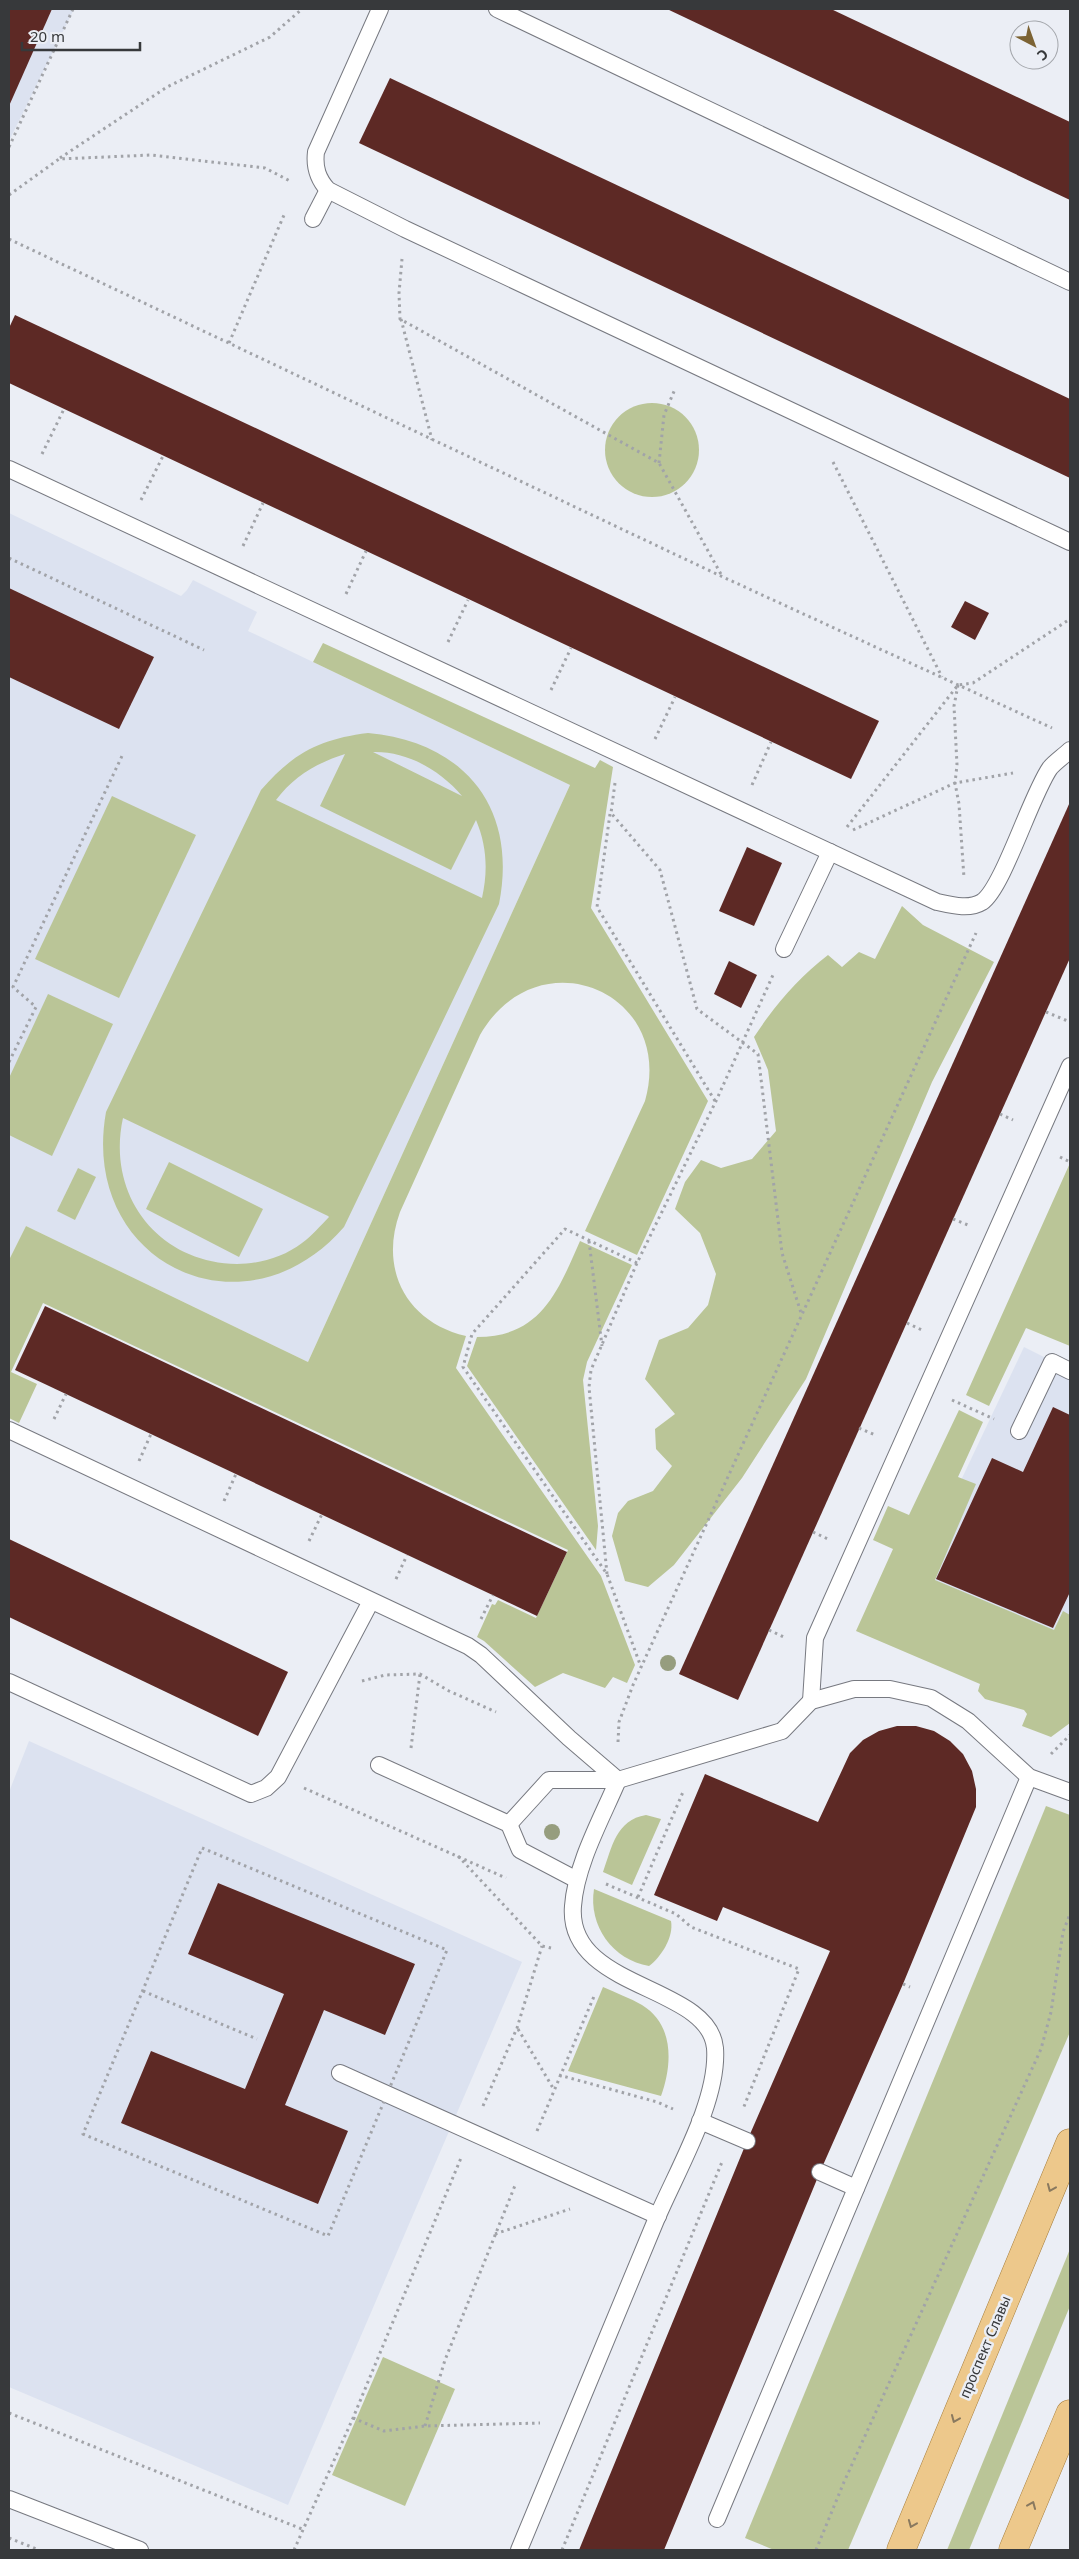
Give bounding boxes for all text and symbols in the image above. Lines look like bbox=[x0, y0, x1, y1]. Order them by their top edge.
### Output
scale bar bbox=[22, 20, 140, 52]
north arrow bbox=[1009, 20, 1059, 70]
text: 20 m bbox=[30, 26, 65, 46]
text: С bbox=[1033, 45, 1052, 65]
one-way arrow bbox=[1047, 2183, 1058, 2192]
street label: проспект Славы bbox=[954, 2293, 1015, 2401]
one-way arrow bbox=[951, 2414, 962, 2423]
one-way arrow bbox=[1026, 2501, 1037, 2510]
one-way arrow bbox=[908, 2519, 918, 2528]

